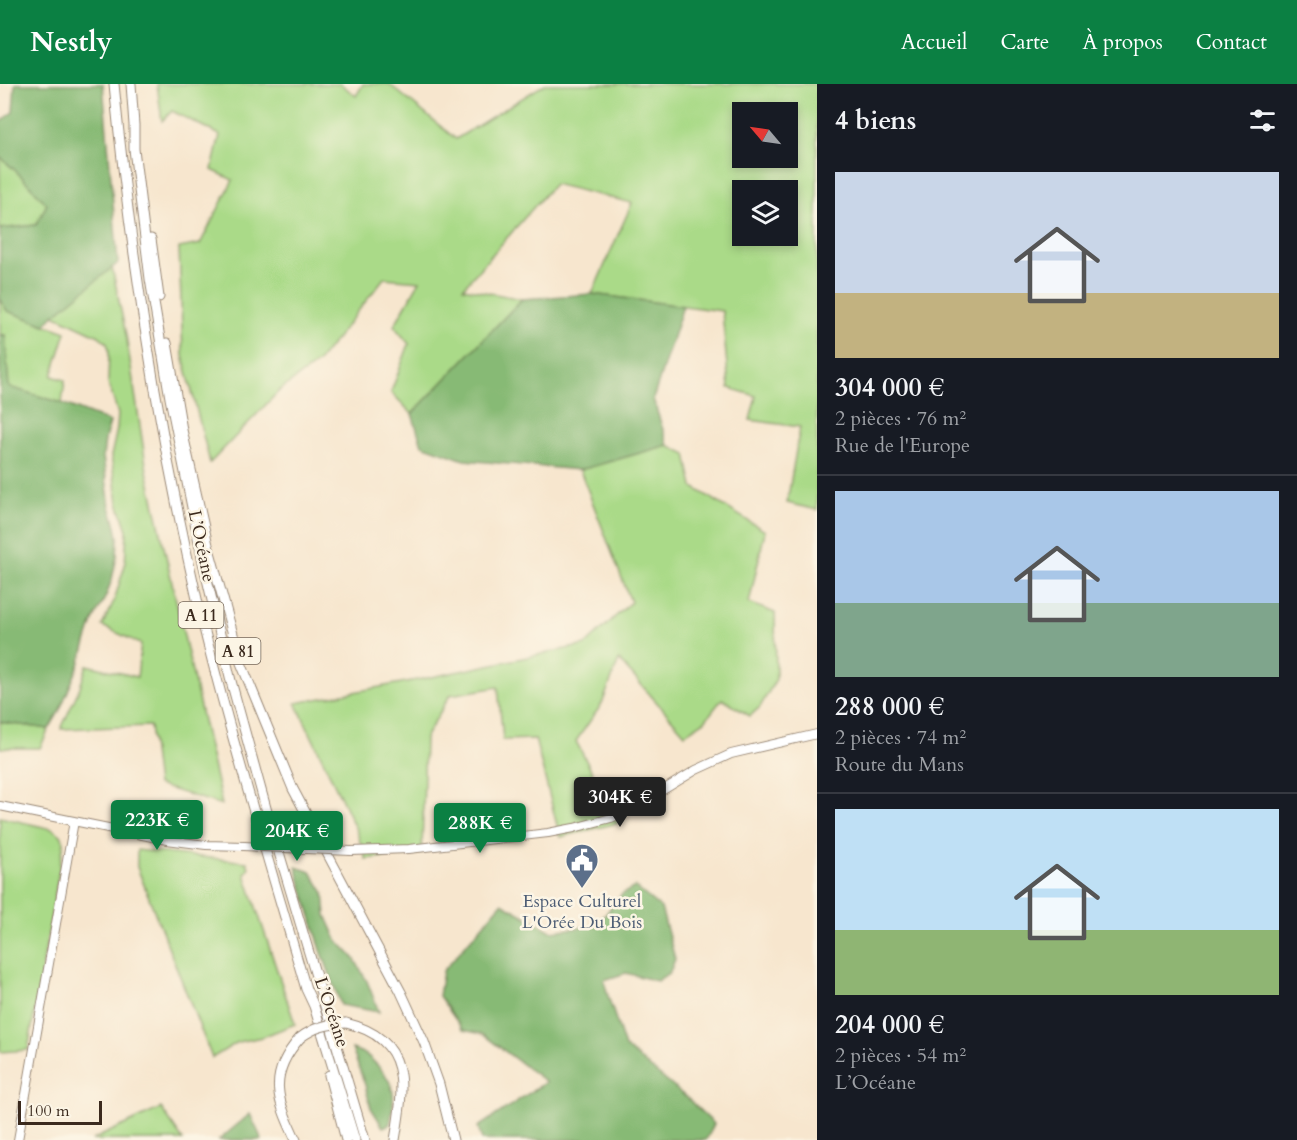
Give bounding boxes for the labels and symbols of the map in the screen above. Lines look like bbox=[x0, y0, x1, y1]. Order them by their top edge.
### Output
north arrow bbox=[732, 102, 798, 168]
street label: L’Océane bbox=[182, 508, 221, 584]
road number: A 11 bbox=[178, 602, 224, 628]
road number: A 81 bbox=[216, 638, 260, 664]
pin: 304K € bbox=[571, 777, 669, 828]
pin: 223K € bbox=[108, 800, 206, 851]
pin: 288K € bbox=[431, 803, 529, 854]
pin: 204K € bbox=[248, 811, 346, 862]
public building icon: Espace Culturel L'Orée Du Bois bbox=[564, 842, 600, 889]
place label: Espace Culturel L'Orée Du Bois bbox=[522, 889, 642, 935]
street label: L’Océane bbox=[308, 974, 355, 1051]
scale bar bbox=[18, 1098, 102, 1126]

